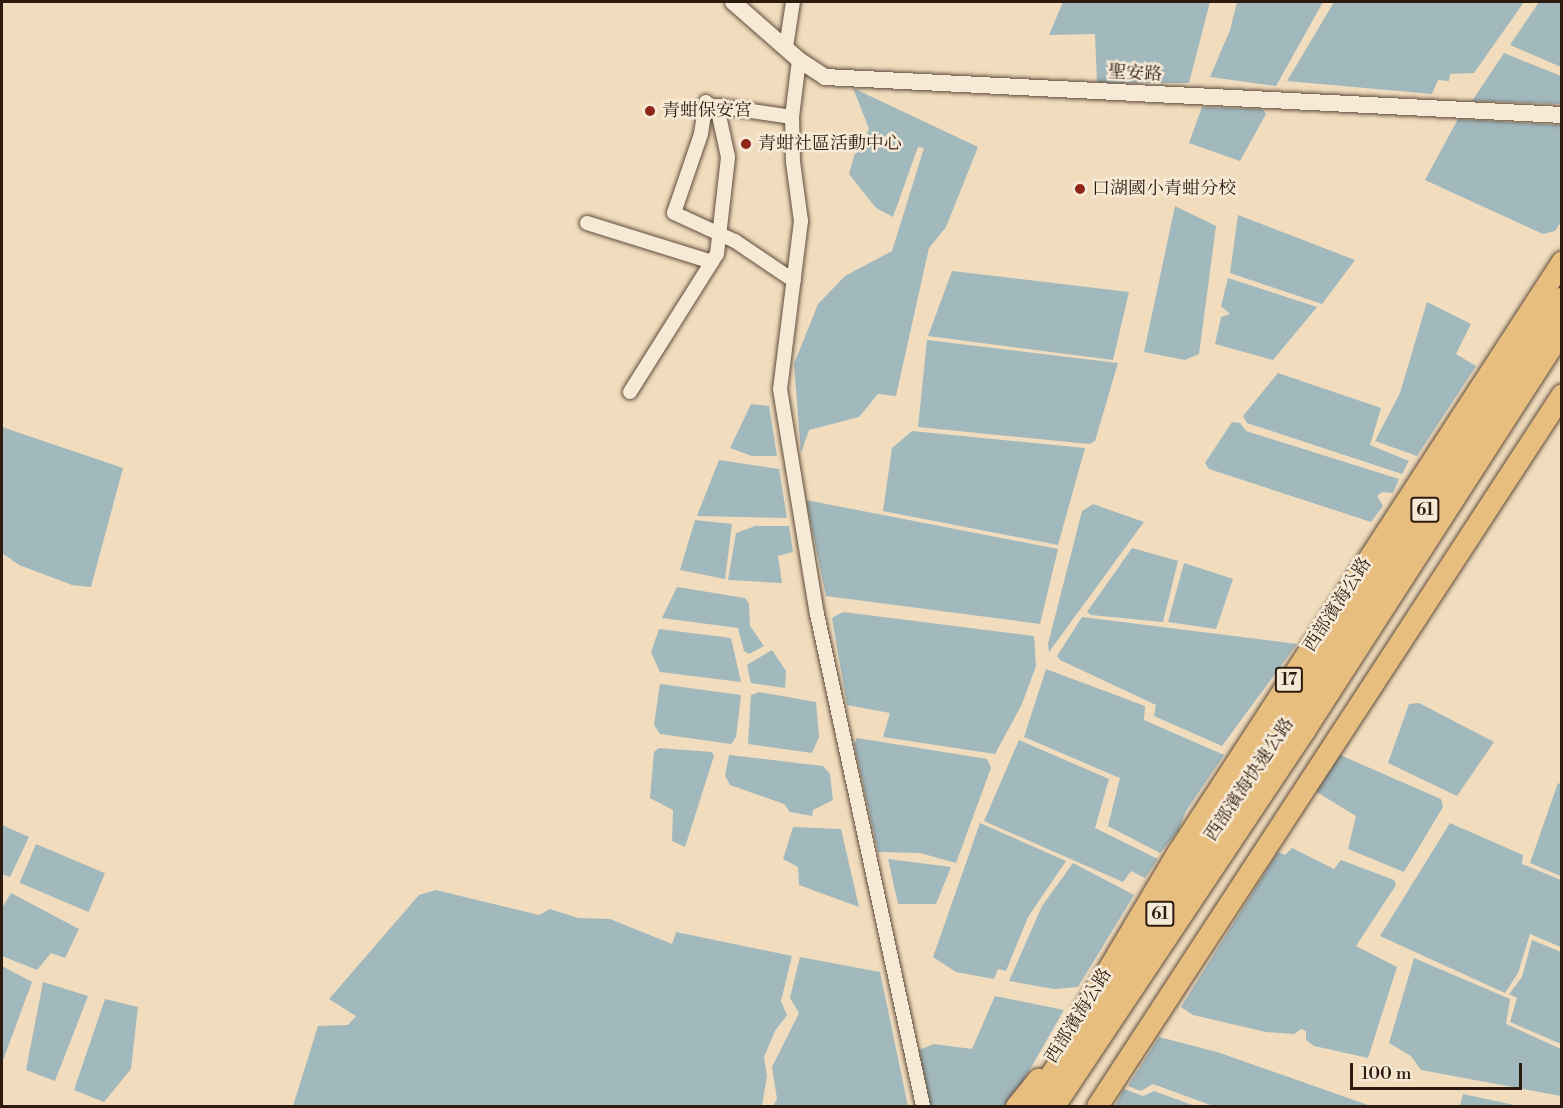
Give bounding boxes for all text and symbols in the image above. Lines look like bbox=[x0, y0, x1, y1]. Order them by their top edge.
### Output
street label: 聖安路 bbox=[1107, 62, 1163, 86]
place label: 青蚶保安宮 bbox=[662, 100, 752, 122]
marker: 青蚶保安宮 bbox=[643, 104, 657, 118]
place label: 青蚶社區活動中心 bbox=[758, 133, 902, 155]
marker: 青蚶社區活動中心 bbox=[739, 137, 753, 151]
place label: 口湖國小青蚶分校 bbox=[1092, 178, 1236, 200]
marker: 口湖國小青蚶分校 bbox=[1073, 182, 1087, 196]
road number: 61 bbox=[1410, 497, 1440, 523]
street label: 西部濱海公路 bbox=[1300, 554, 1376, 656]
road number: 17 bbox=[1274, 667, 1304, 693]
street label: 西部濱海快速公路 bbox=[1201, 714, 1299, 846]
road number: 61 bbox=[1145, 901, 1175, 927]
street label: 西部濱海公路 bbox=[1041, 964, 1117, 1068]
scale bar bbox=[1353, 1051, 1526, 1089]
text: 100 m bbox=[1361, 1062, 1412, 1085]

